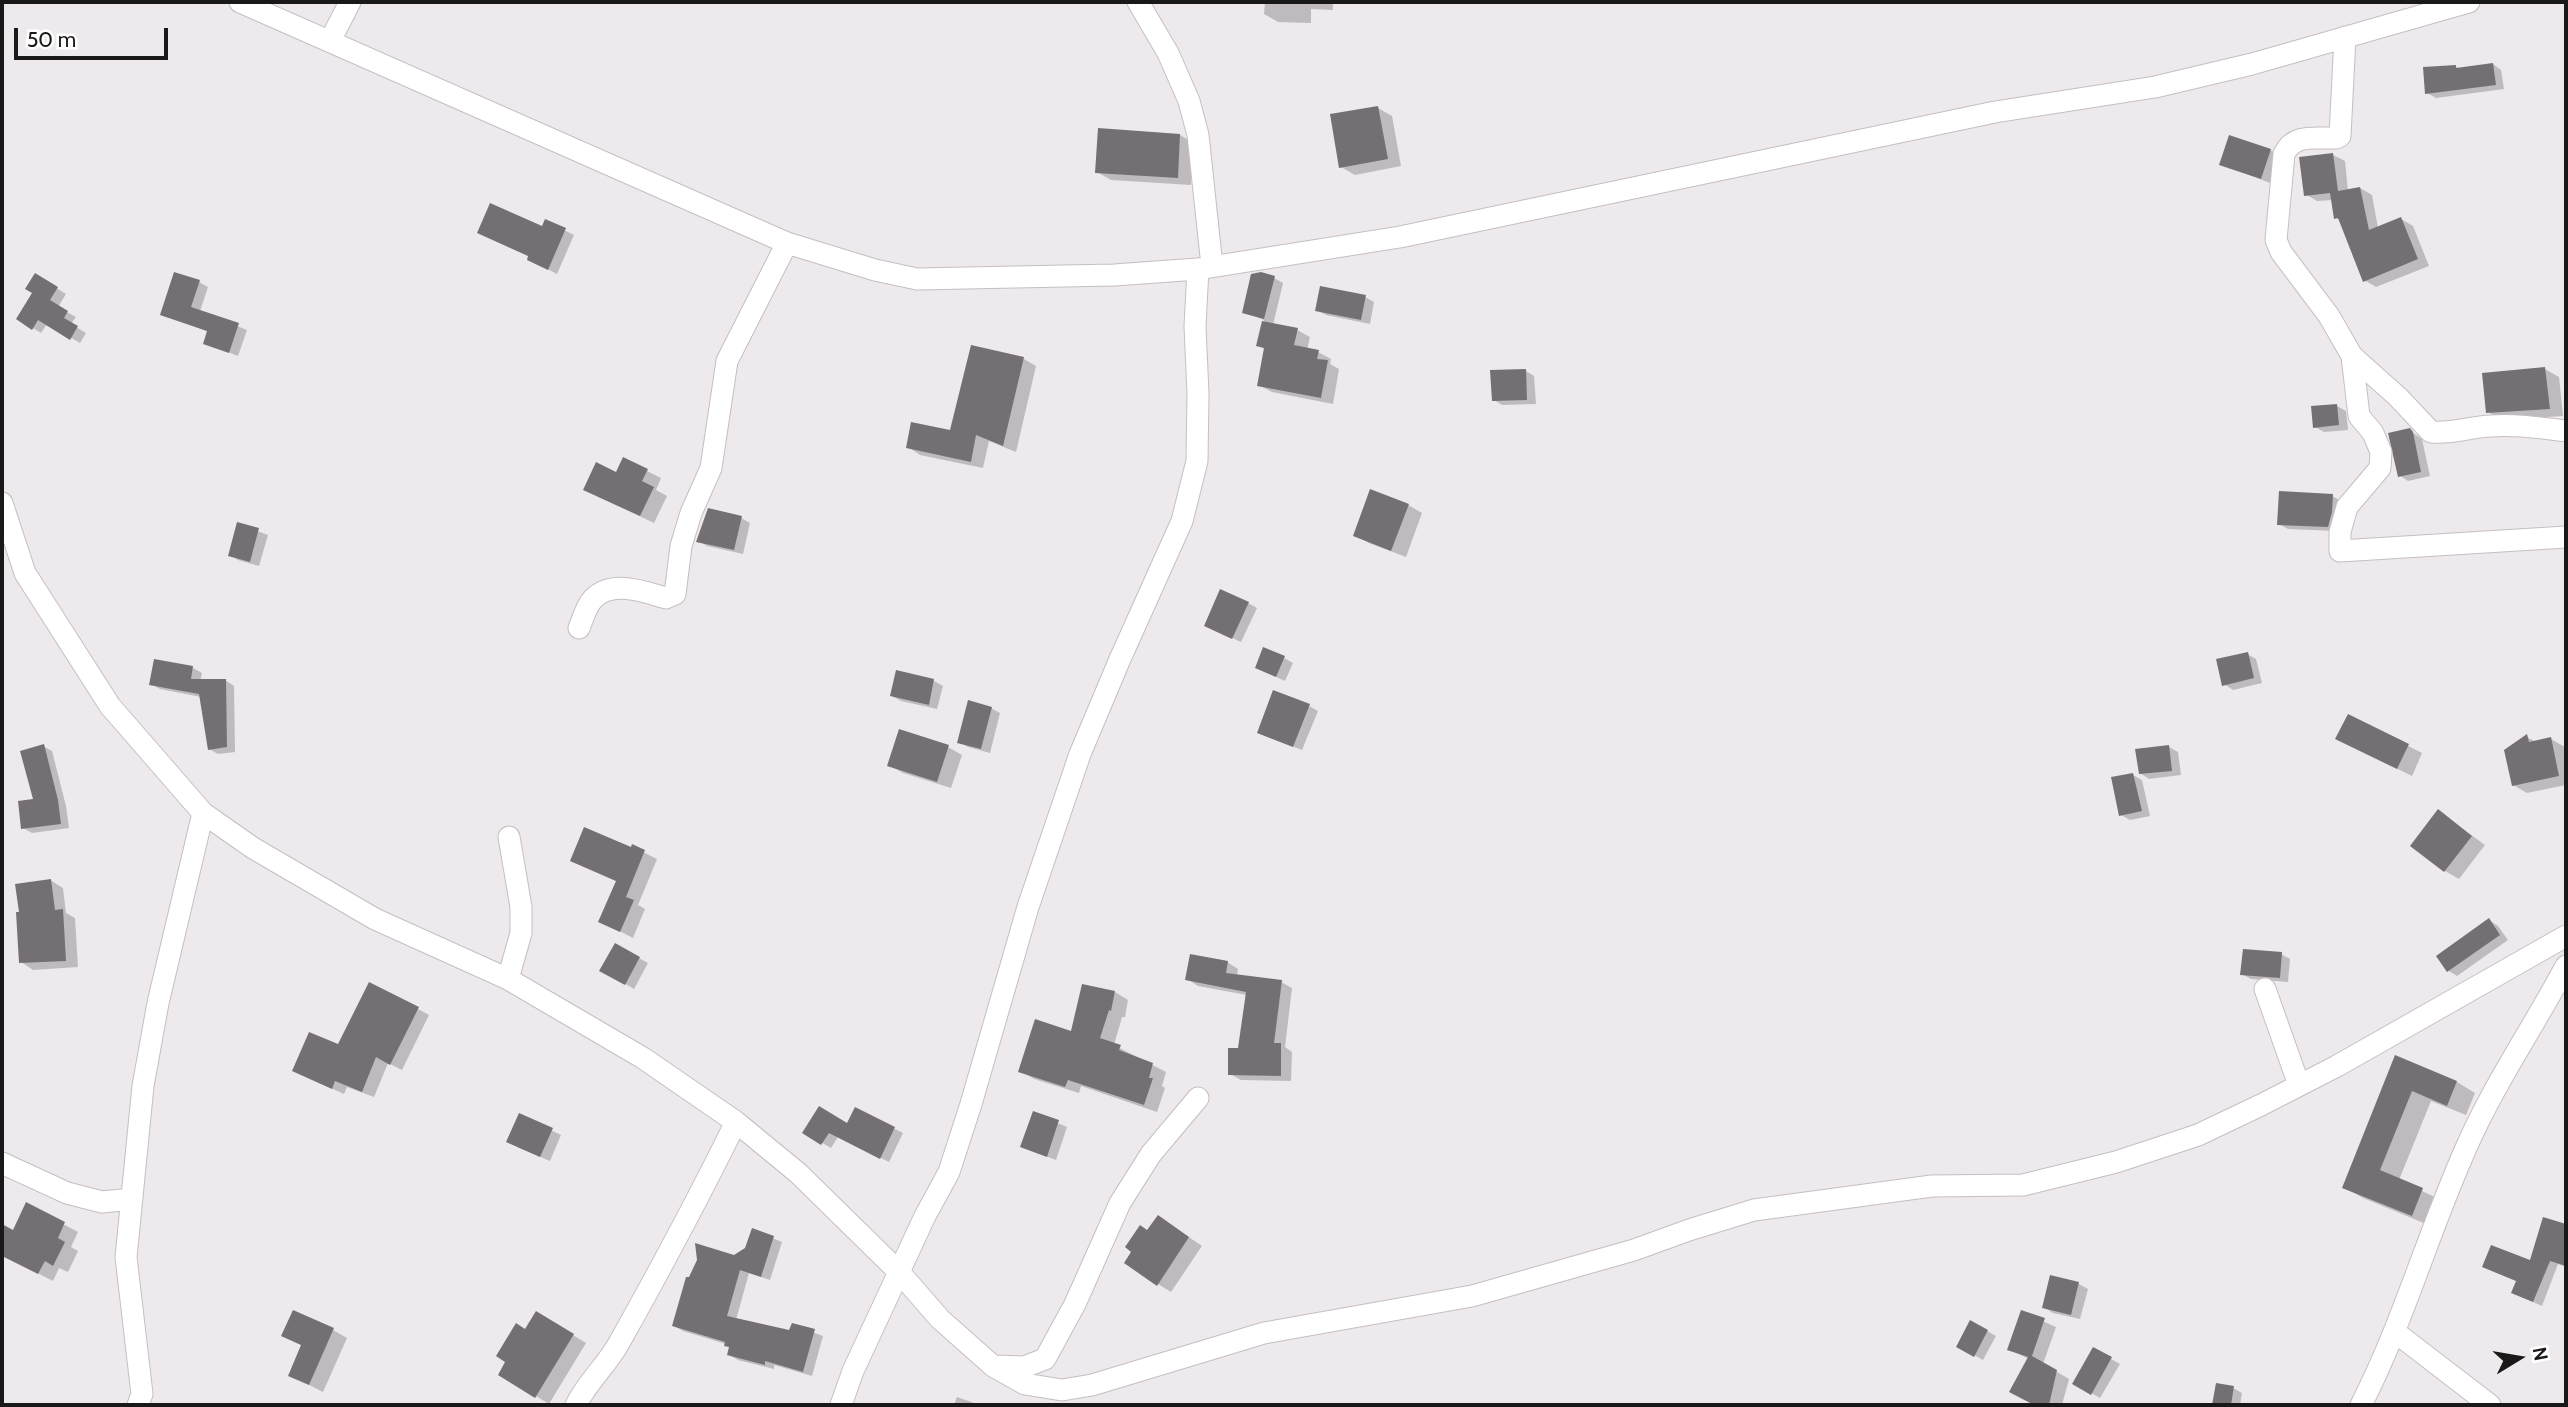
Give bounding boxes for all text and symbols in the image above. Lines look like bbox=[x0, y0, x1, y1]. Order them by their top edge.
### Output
scale bar bbox=[18, 14, 172, 58]
text: 50 m bbox=[27, 27, 76, 52]
north arrow bbox=[2484, 1323, 2554, 1393]
text: N bbox=[2528, 1345, 2553, 1363]

